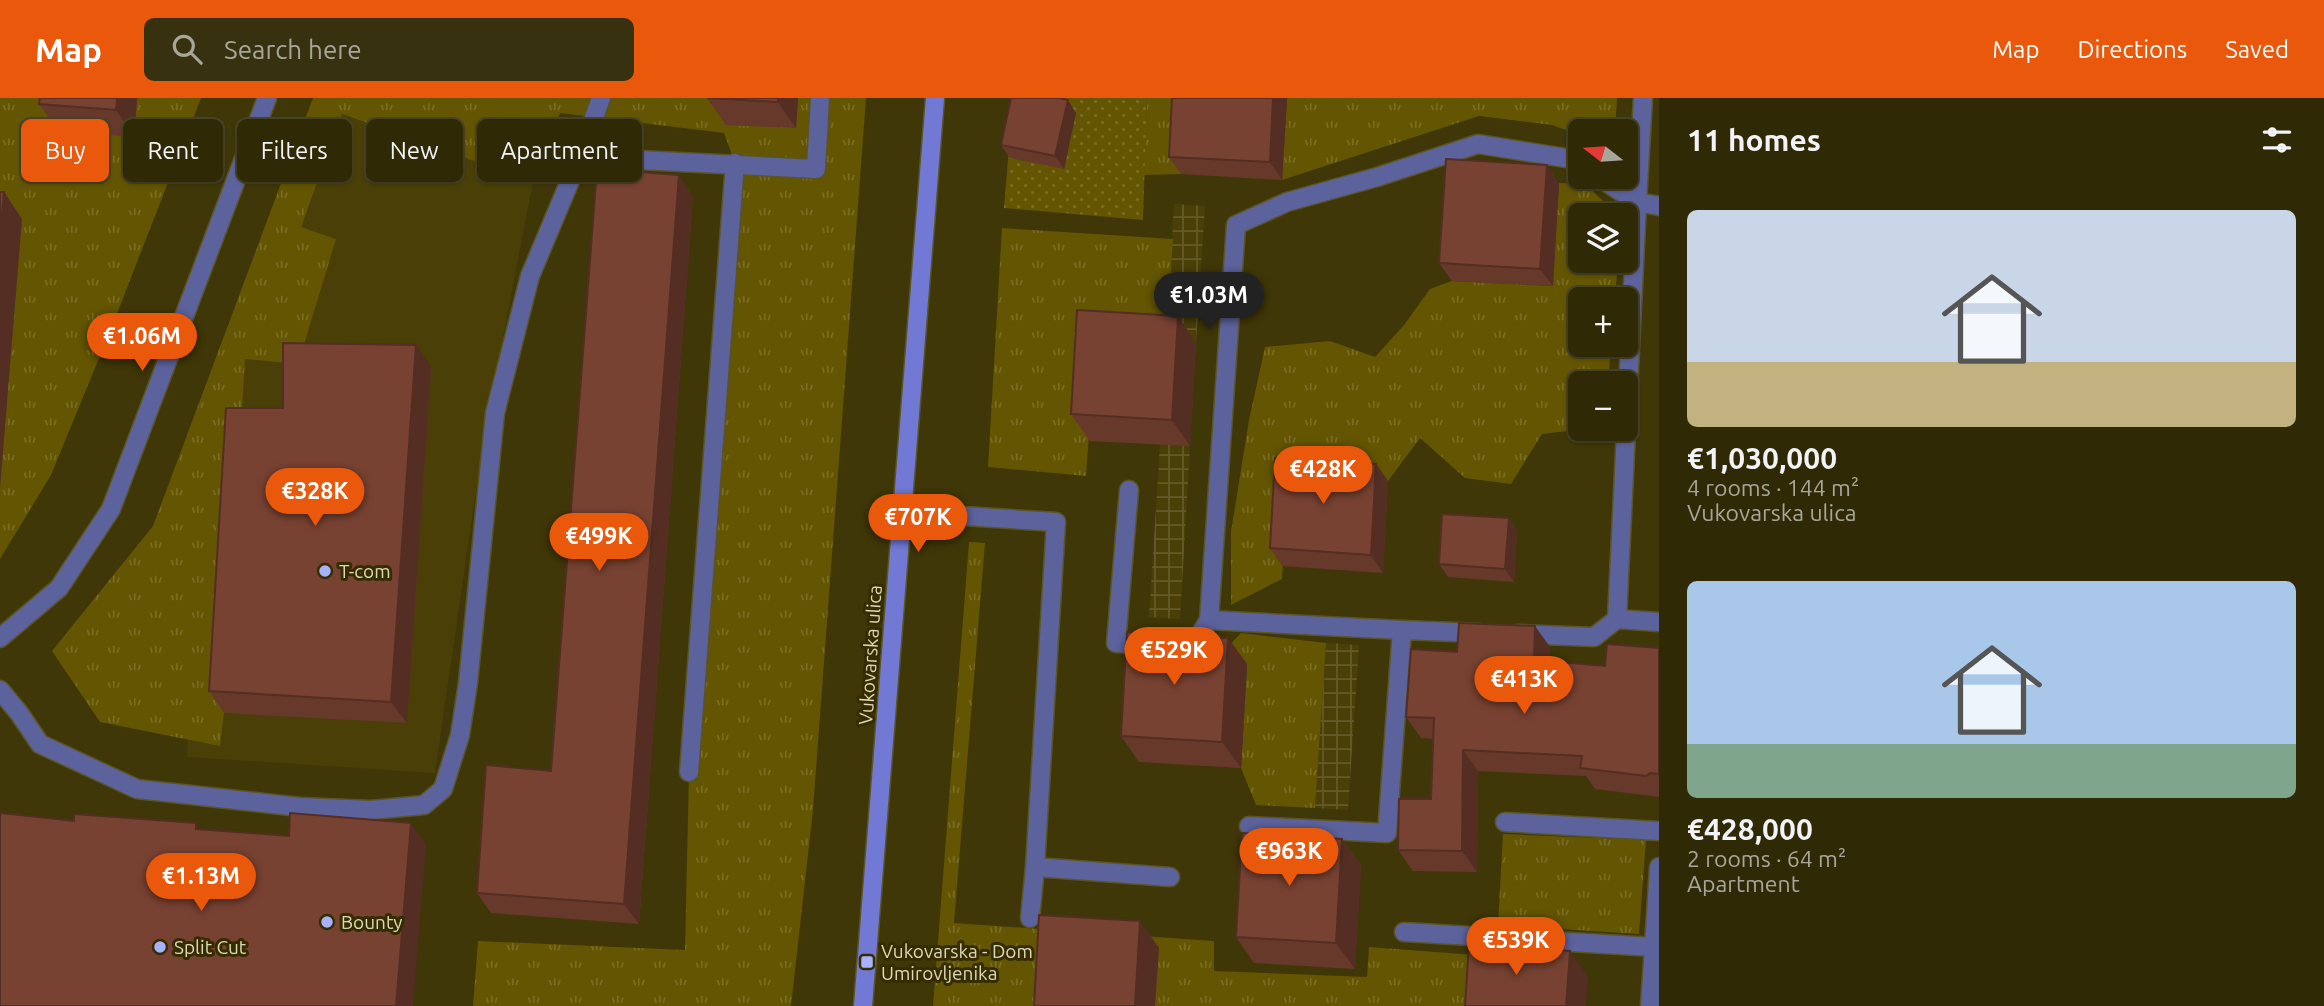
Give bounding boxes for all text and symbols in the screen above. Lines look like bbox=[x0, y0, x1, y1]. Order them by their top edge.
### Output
search box bbox=[144, 18, 634, 81]
icon: search bbox=[168, 30, 206, 68]
text: Map bbox=[35, 31, 102, 68]
text: Search here bbox=[224, 35, 362, 64]
text: Map bbox=[1992, 36, 2039, 63]
text: Directions bbox=[2077, 36, 2187, 63]
text: Saved bbox=[2225, 36, 2289, 63]
chip: Buy bbox=[21, 119, 109, 182]
chip: Rent bbox=[123, 119, 223, 182]
chip: Filters bbox=[237, 119, 352, 182]
chip: New bbox=[366, 119, 463, 182]
chip: Apartment bbox=[477, 119, 642, 182]
north arrow bbox=[1568, 119, 1638, 189]
map controls bbox=[1568, 119, 1638, 441]
icon: filters bbox=[2258, 121, 2296, 159]
text: 11 homes bbox=[1687, 123, 1821, 157]
button: layers bbox=[1568, 203, 1638, 273]
icon: home bbox=[1929, 256, 2055, 382]
pin: €1.03M bbox=[1152, 272, 1266, 332]
text: €1.03M bbox=[1170, 282, 1248, 307]
button: + bbox=[1568, 287, 1638, 357]
pin: €1.06M bbox=[85, 314, 199, 373]
text: €1.06M bbox=[103, 323, 181, 348]
button: − bbox=[1568, 371, 1638, 441]
text: €1,030,000 bbox=[1687, 441, 1837, 475]
pin: €428K bbox=[1274, 446, 1372, 506]
text: €428K bbox=[1289, 456, 1357, 481]
pin: €328K bbox=[266, 468, 364, 528]
text: 4 rooms · 144 m² bbox=[1687, 475, 1859, 500]
text: €328K bbox=[281, 478, 349, 503]
pin: €707K bbox=[869, 494, 967, 554]
text: Vukovarska ulica bbox=[1687, 500, 1857, 525]
text: €707K bbox=[884, 504, 952, 529]
pin: €499K bbox=[550, 514, 648, 573]
text: €499K bbox=[565, 523, 633, 548]
place label: T-com bbox=[339, 560, 391, 582]
marker: T-com bbox=[317, 563, 333, 579]
street label: Vukovarska ulica bbox=[854, 584, 886, 726]
icon: home bbox=[1929, 627, 2055, 753]
pin: €529K bbox=[1125, 628, 1223, 687]
text: €529K bbox=[1140, 637, 1208, 662]
pin: €413K bbox=[1475, 656, 1573, 716]
text: €413K bbox=[1490, 666, 1558, 691]
text: €428,000 bbox=[1687, 812, 1813, 846]
pin: €963K bbox=[1240, 828, 1338, 888]
text: €963K bbox=[1255, 838, 1323, 863]
text: 2 rooms · 64 m² bbox=[1687, 846, 1846, 871]
pin: €1.13M bbox=[144, 854, 258, 913]
text: €1.13M bbox=[162, 863, 240, 888]
text: Apartment bbox=[1687, 871, 1800, 896]
place label: Bounty bbox=[341, 911, 403, 933]
marker: Bounty bbox=[319, 914, 335, 930]
pin: €539K bbox=[1467, 918, 1565, 977]
text: €539K bbox=[1482, 927, 1550, 952]
place label: Split Cut bbox=[174, 936, 247, 958]
marker: Split Cut bbox=[152, 939, 168, 955]
place label: Vukovarska - Dom Umirovljenika bbox=[881, 940, 1033, 984]
marker: Vukovarska - Dom Umirovljenika bbox=[859, 954, 875, 970]

